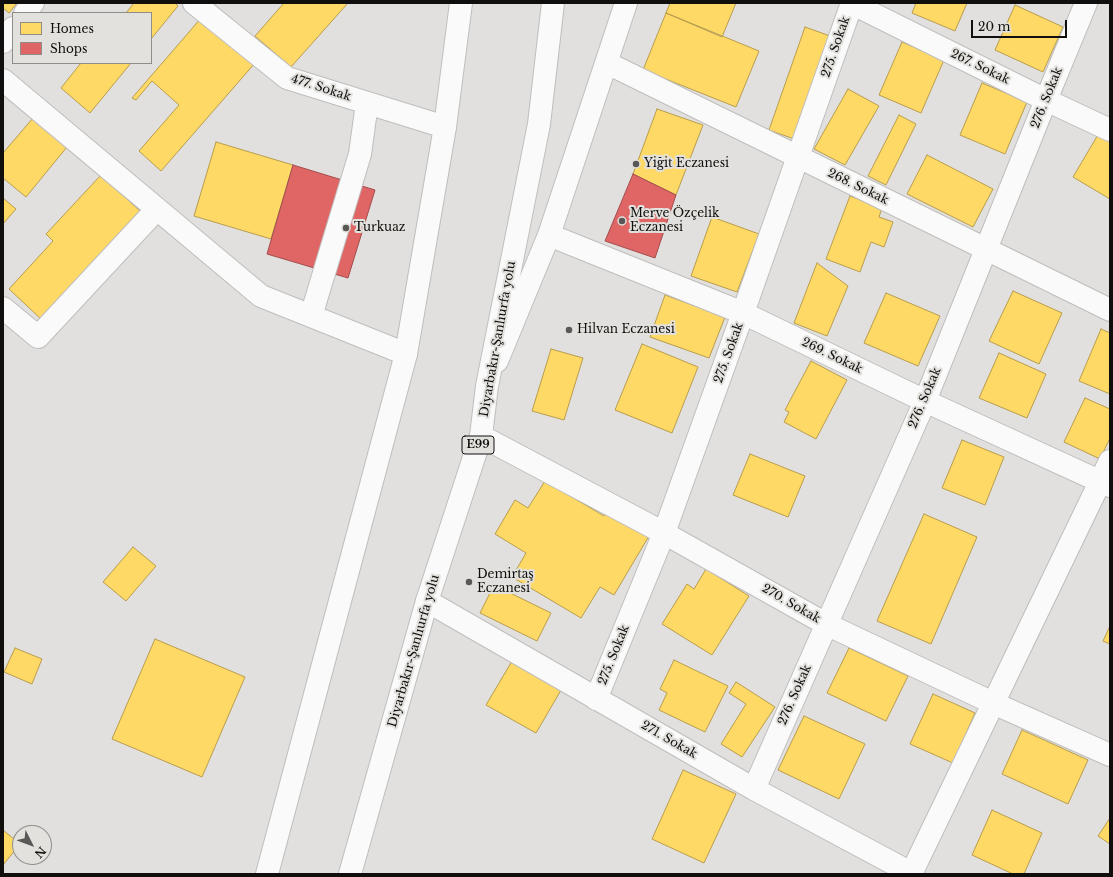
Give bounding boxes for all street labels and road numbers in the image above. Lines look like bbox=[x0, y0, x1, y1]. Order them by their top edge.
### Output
street label: 275. Sokak bbox=[819, 15, 853, 79]
street label: 267. Sokak bbox=[948, 46, 1012, 88]
street label: 276. Sokak bbox=[1028, 65, 1066, 131]
street label: 477. Sokak bbox=[289, 72, 353, 104]
street label: 268. Sokak bbox=[825, 166, 891, 208]
street label: Diyarbakır-Şanlıurfa yolu bbox=[477, 260, 519, 418]
street label: 275. Sokak bbox=[711, 321, 747, 385]
street label: 269. Sokak bbox=[799, 335, 865, 377]
street label: 276. Sokak bbox=[906, 365, 944, 431]
road number: E99 bbox=[462, 436, 494, 454]
street label: Diyarbakır-Şanlıurfa yolu bbox=[385, 573, 443, 729]
street label: 270. Sokak bbox=[759, 581, 823, 627]
street label: 275. Sokak bbox=[595, 623, 633, 687]
street label: 276. Sokak bbox=[775, 662, 815, 728]
street label: 271. Sokak bbox=[638, 718, 700, 762]

